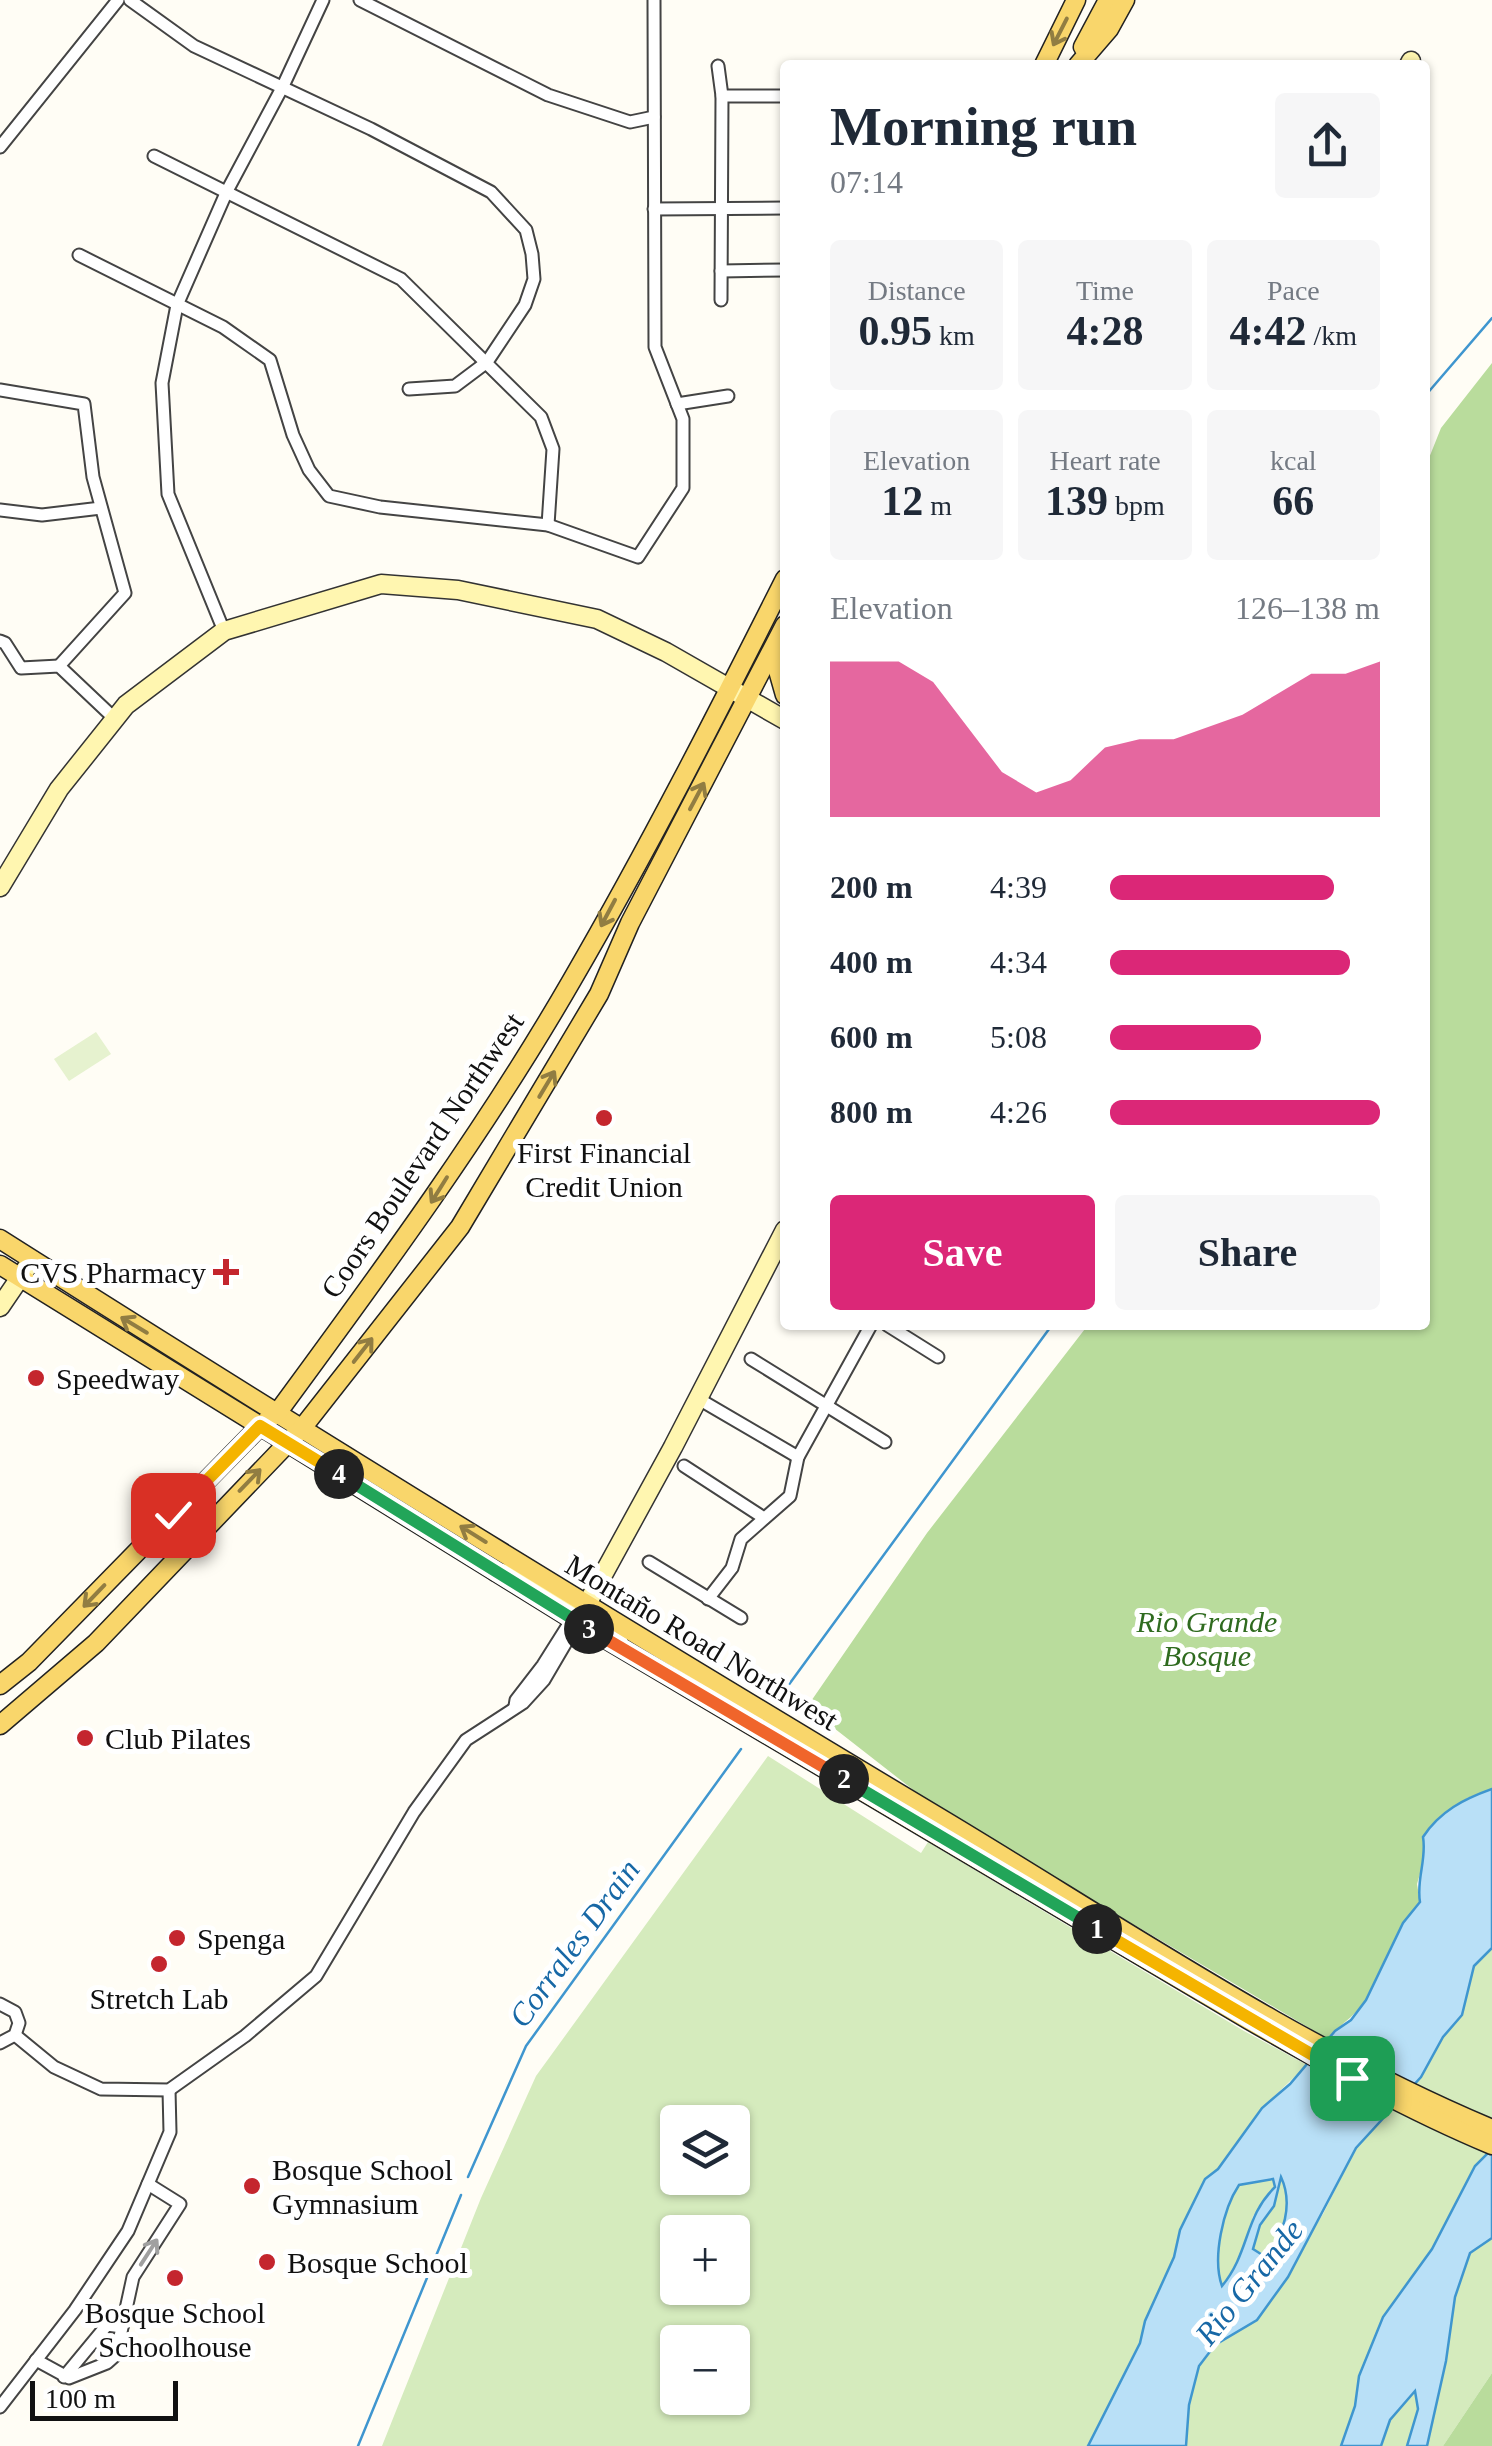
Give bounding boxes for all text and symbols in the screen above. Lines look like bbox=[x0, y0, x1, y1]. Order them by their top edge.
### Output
one-way arrow bbox=[1050, 17, 1069, 47]
button: share bbox=[1275, 93, 1380, 198]
text: Morning run bbox=[830, 96, 1137, 157]
text: 07:14 bbox=[830, 164, 903, 200]
text: Distance bbox=[868, 275, 966, 306]
text: Time bbox=[1076, 275, 1134, 306]
text: Pace bbox=[1267, 275, 1320, 306]
text: 0.95 bbox=[859, 308, 932, 354]
text: 4:28 bbox=[1066, 308, 1143, 354]
text: 4:42 bbox=[1230, 308, 1307, 354]
text: km bbox=[932, 320, 975, 351]
text: /km bbox=[1307, 320, 1357, 351]
text: Elevation bbox=[863, 445, 970, 476]
text: Heart rate bbox=[1049, 445, 1161, 476]
text: kcal bbox=[1270, 445, 1317, 476]
text: 12 bbox=[881, 478, 923, 524]
text: 139 bbox=[1045, 478, 1108, 524]
text: 66 bbox=[1272, 478, 1314, 524]
text: m bbox=[923, 490, 952, 521]
text: bpm bbox=[1108, 490, 1165, 521]
text: Elevation bbox=[830, 590, 953, 626]
text: 126–138 m bbox=[1235, 590, 1380, 626]
one-way arrow bbox=[687, 782, 707, 812]
text: 200 m bbox=[830, 869, 913, 905]
text: 4:39 bbox=[990, 869, 1047, 905]
one-way arrow bbox=[598, 897, 618, 927]
text: 400 m bbox=[830, 944, 913, 980]
text: 4:34 bbox=[990, 944, 1047, 980]
street label: Coors Boulevard Northwest bbox=[314, 1006, 530, 1304]
text: 600 m bbox=[830, 1019, 913, 1055]
text: 5:08 bbox=[990, 1019, 1047, 1055]
one-way arrow bbox=[537, 1070, 557, 1099]
text: 800 m bbox=[830, 1094, 913, 1130]
text: 4:26 bbox=[990, 1094, 1047, 1130]
marker: First Financial Credit Union bbox=[593, 1107, 615, 1129]
place label: First Financial Credit Union bbox=[517, 1136, 691, 1203]
one-way arrow bbox=[428, 1175, 449, 1203]
button: Save bbox=[830, 1195, 1095, 1310]
button: Share bbox=[1115, 1195, 1380, 1310]
place label: CVS Pharmacy bbox=[20, 1256, 206, 1289]
marker: CVS Pharmacy bbox=[215, 1261, 237, 1283]
one-way arrow bbox=[120, 1315, 149, 1335]
one-way arrow bbox=[352, 1338, 374, 1364]
place label: Speedway bbox=[56, 1362, 179, 1395]
marker: Speedway bbox=[25, 1367, 47, 1389]
pin: 4 bbox=[314, 1449, 364, 1499]
text: 4 bbox=[332, 1458, 346, 1489]
one-way arrow bbox=[238, 1468, 262, 1493]
pin bbox=[131, 1473, 216, 1558]
icon: check bbox=[146, 1488, 201, 1543]
one-way arrow bbox=[459, 1523, 488, 1544]
street label: Montaño Road Northwest bbox=[560, 1548, 845, 1737]
one-way arrow bbox=[82, 1583, 106, 1607]
pin: 3 bbox=[564, 1604, 614, 1654]
park label: Rio Grande Bosque bbox=[1136, 1605, 1277, 1672]
text: 3 bbox=[582, 1613, 596, 1644]
place label: Club Pilates bbox=[105, 1722, 251, 1755]
marker: Club Pilates bbox=[74, 1727, 96, 1749]
pin: 2 bbox=[819, 1754, 869, 1804]
text: 2 bbox=[837, 1763, 851, 1794]
water label: Corrales Drain bbox=[501, 1852, 647, 2034]
pin: 1 bbox=[1072, 1904, 1122, 1954]
text: 1 bbox=[1090, 1913, 1104, 1944]
place label: Spenga bbox=[197, 1922, 285, 1955]
marker: Spenga bbox=[166, 1927, 188, 1949]
marker: Stretch Lab bbox=[148, 1953, 170, 1975]
place label: Stretch Lab bbox=[89, 1982, 229, 2015]
pin bbox=[1310, 2036, 1395, 2121]
icon: arrive bbox=[1325, 2051, 1380, 2106]
map controls bbox=[660, 2105, 750, 2415]
button: layers bbox=[660, 2105, 750, 2195]
place label: Bosque School Gymnasium bbox=[272, 2153, 453, 2220]
marker: Bosque School Gymnasium bbox=[241, 2175, 263, 2197]
water label: Rio Grande bbox=[1187, 2212, 1310, 2352]
button: + bbox=[660, 2215, 750, 2305]
one-way arrow bbox=[139, 2238, 160, 2267]
place label: Bosque School bbox=[287, 2246, 468, 2279]
marker: Bosque School bbox=[256, 2251, 278, 2273]
marker: Bosque School Schoolhouse bbox=[164, 2267, 186, 2289]
place label: Bosque School Schoolhouse bbox=[85, 2296, 265, 2363]
button: − bbox=[660, 2325, 750, 2415]
scale bar bbox=[30, 2376, 178, 2420]
text: 100 m bbox=[45, 2383, 116, 2414]

